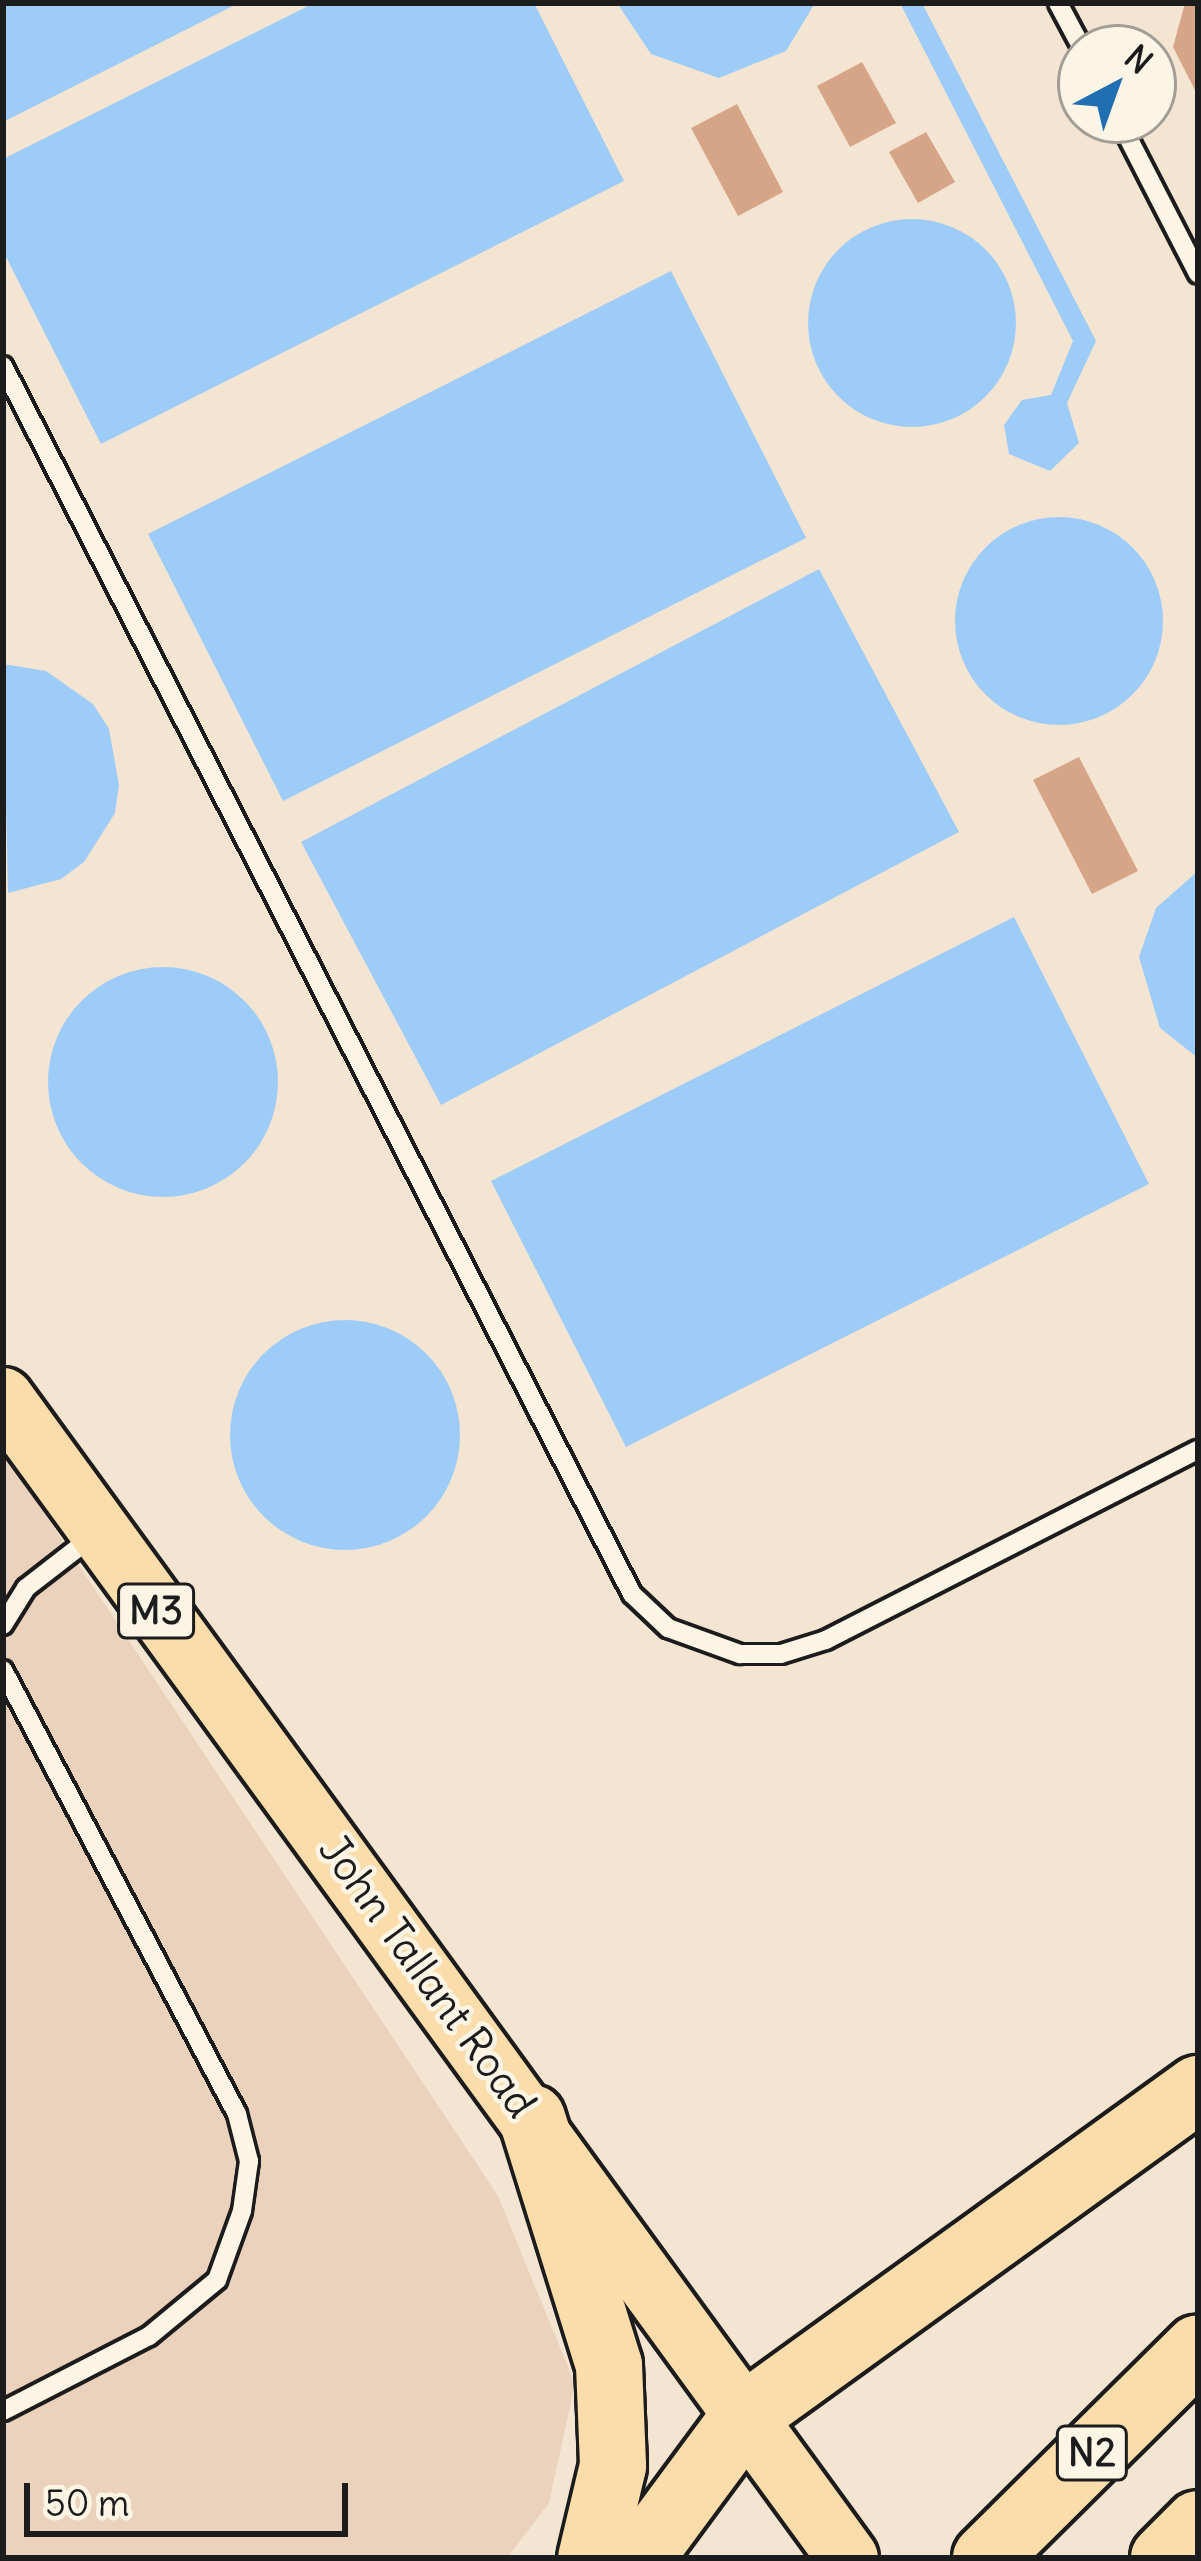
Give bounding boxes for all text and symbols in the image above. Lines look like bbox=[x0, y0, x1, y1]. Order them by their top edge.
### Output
north arrow bbox=[1057, 24, 1177, 144]
text: N bbox=[1116, 36, 1161, 82]
road number: M3 bbox=[117, 1578, 195, 1644]
street label: John Tallant Road bbox=[309, 1825, 547, 2127]
road number: N2 bbox=[1053, 2420, 1131, 2486]
scale bar bbox=[30, 2459, 354, 2533]
text: 50 m bbox=[45, 2481, 130, 2526]

